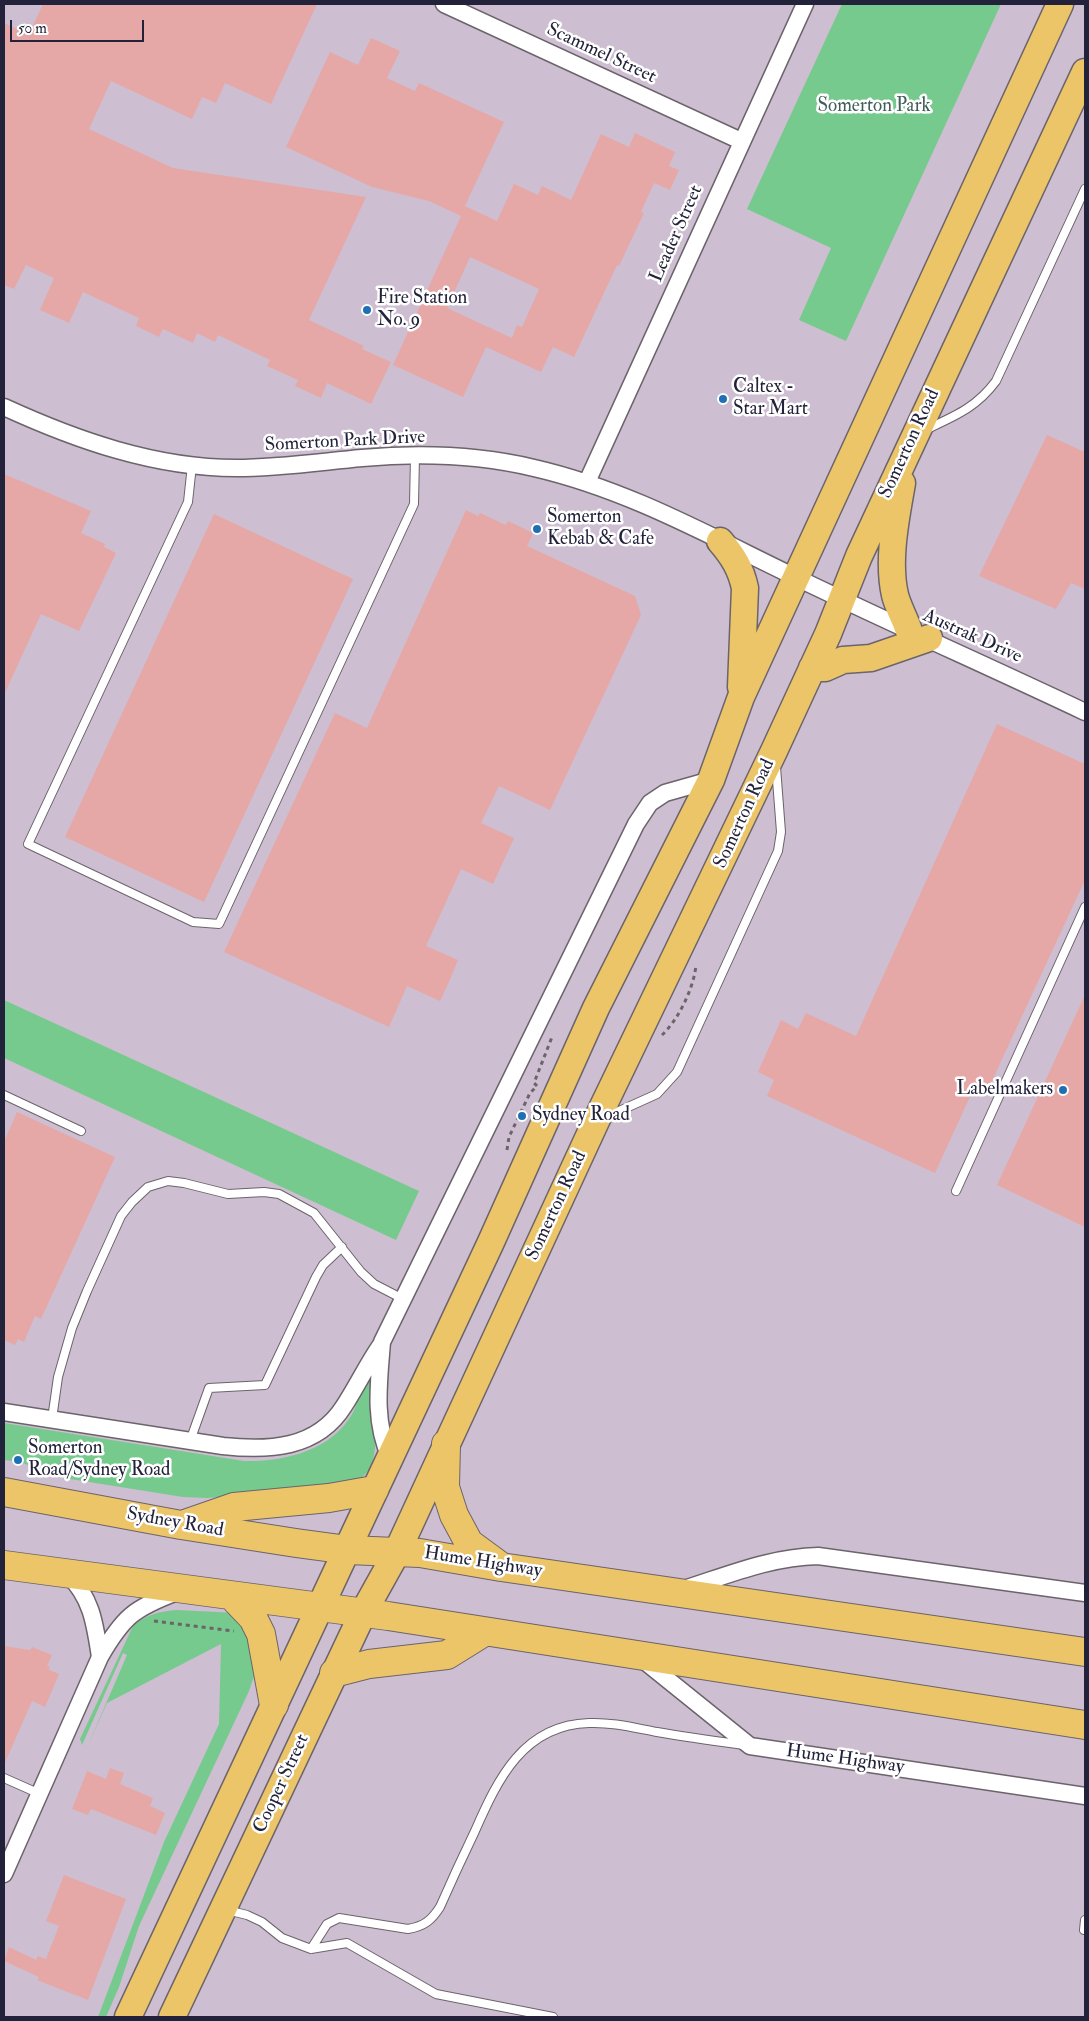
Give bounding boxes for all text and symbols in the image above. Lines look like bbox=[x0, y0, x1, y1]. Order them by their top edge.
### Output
scale bar bbox=[12, 10, 146, 42]
text: 50 m bbox=[18, 19, 47, 38]
street label: Scammel Street bbox=[543, 19, 659, 89]
park label: Somerton Park bbox=[817, 96, 931, 118]
street label: Leader Street bbox=[645, 182, 709, 286]
place label: Fire Station No. 9 bbox=[377, 288, 467, 332]
marker: Fire Station No. 9 bbox=[361, 304, 373, 316]
place label: Caltex - Star Mart bbox=[733, 377, 808, 421]
street label: Somerton Road bbox=[875, 386, 945, 502]
marker: Caltex - Star Mart bbox=[717, 393, 729, 405]
street label: Somerton Park Drive bbox=[264, 426, 426, 458]
place label: Somerton Kebab & Cafe bbox=[547, 507, 654, 551]
marker: Somerton Kebab & Cafe bbox=[531, 523, 543, 535]
street label: Austrak Drive bbox=[919, 605, 1025, 669]
street label: Somerton Road bbox=[710, 756, 780, 872]
place label: Labelmakers bbox=[956, 1079, 1053, 1101]
marker: Labelmakers bbox=[1057, 1084, 1069, 1096]
place label: Sydney Road bbox=[532, 1105, 630, 1127]
marker: Sydney Road bbox=[516, 1110, 528, 1122]
street label: Somerton Road bbox=[522, 1148, 592, 1264]
place label: Somerton Road/Sydney Road bbox=[28, 1438, 170, 1482]
marker: Somerton Road/Sydney Road bbox=[12, 1454, 24, 1466]
street label: Sydney Road bbox=[125, 1503, 225, 1543]
street label: Hume Highway bbox=[422, 1542, 544, 1584]
street label: Cooper Street bbox=[249, 1731, 315, 1837]
street label: Hume Highway bbox=[784, 1740, 906, 1780]

